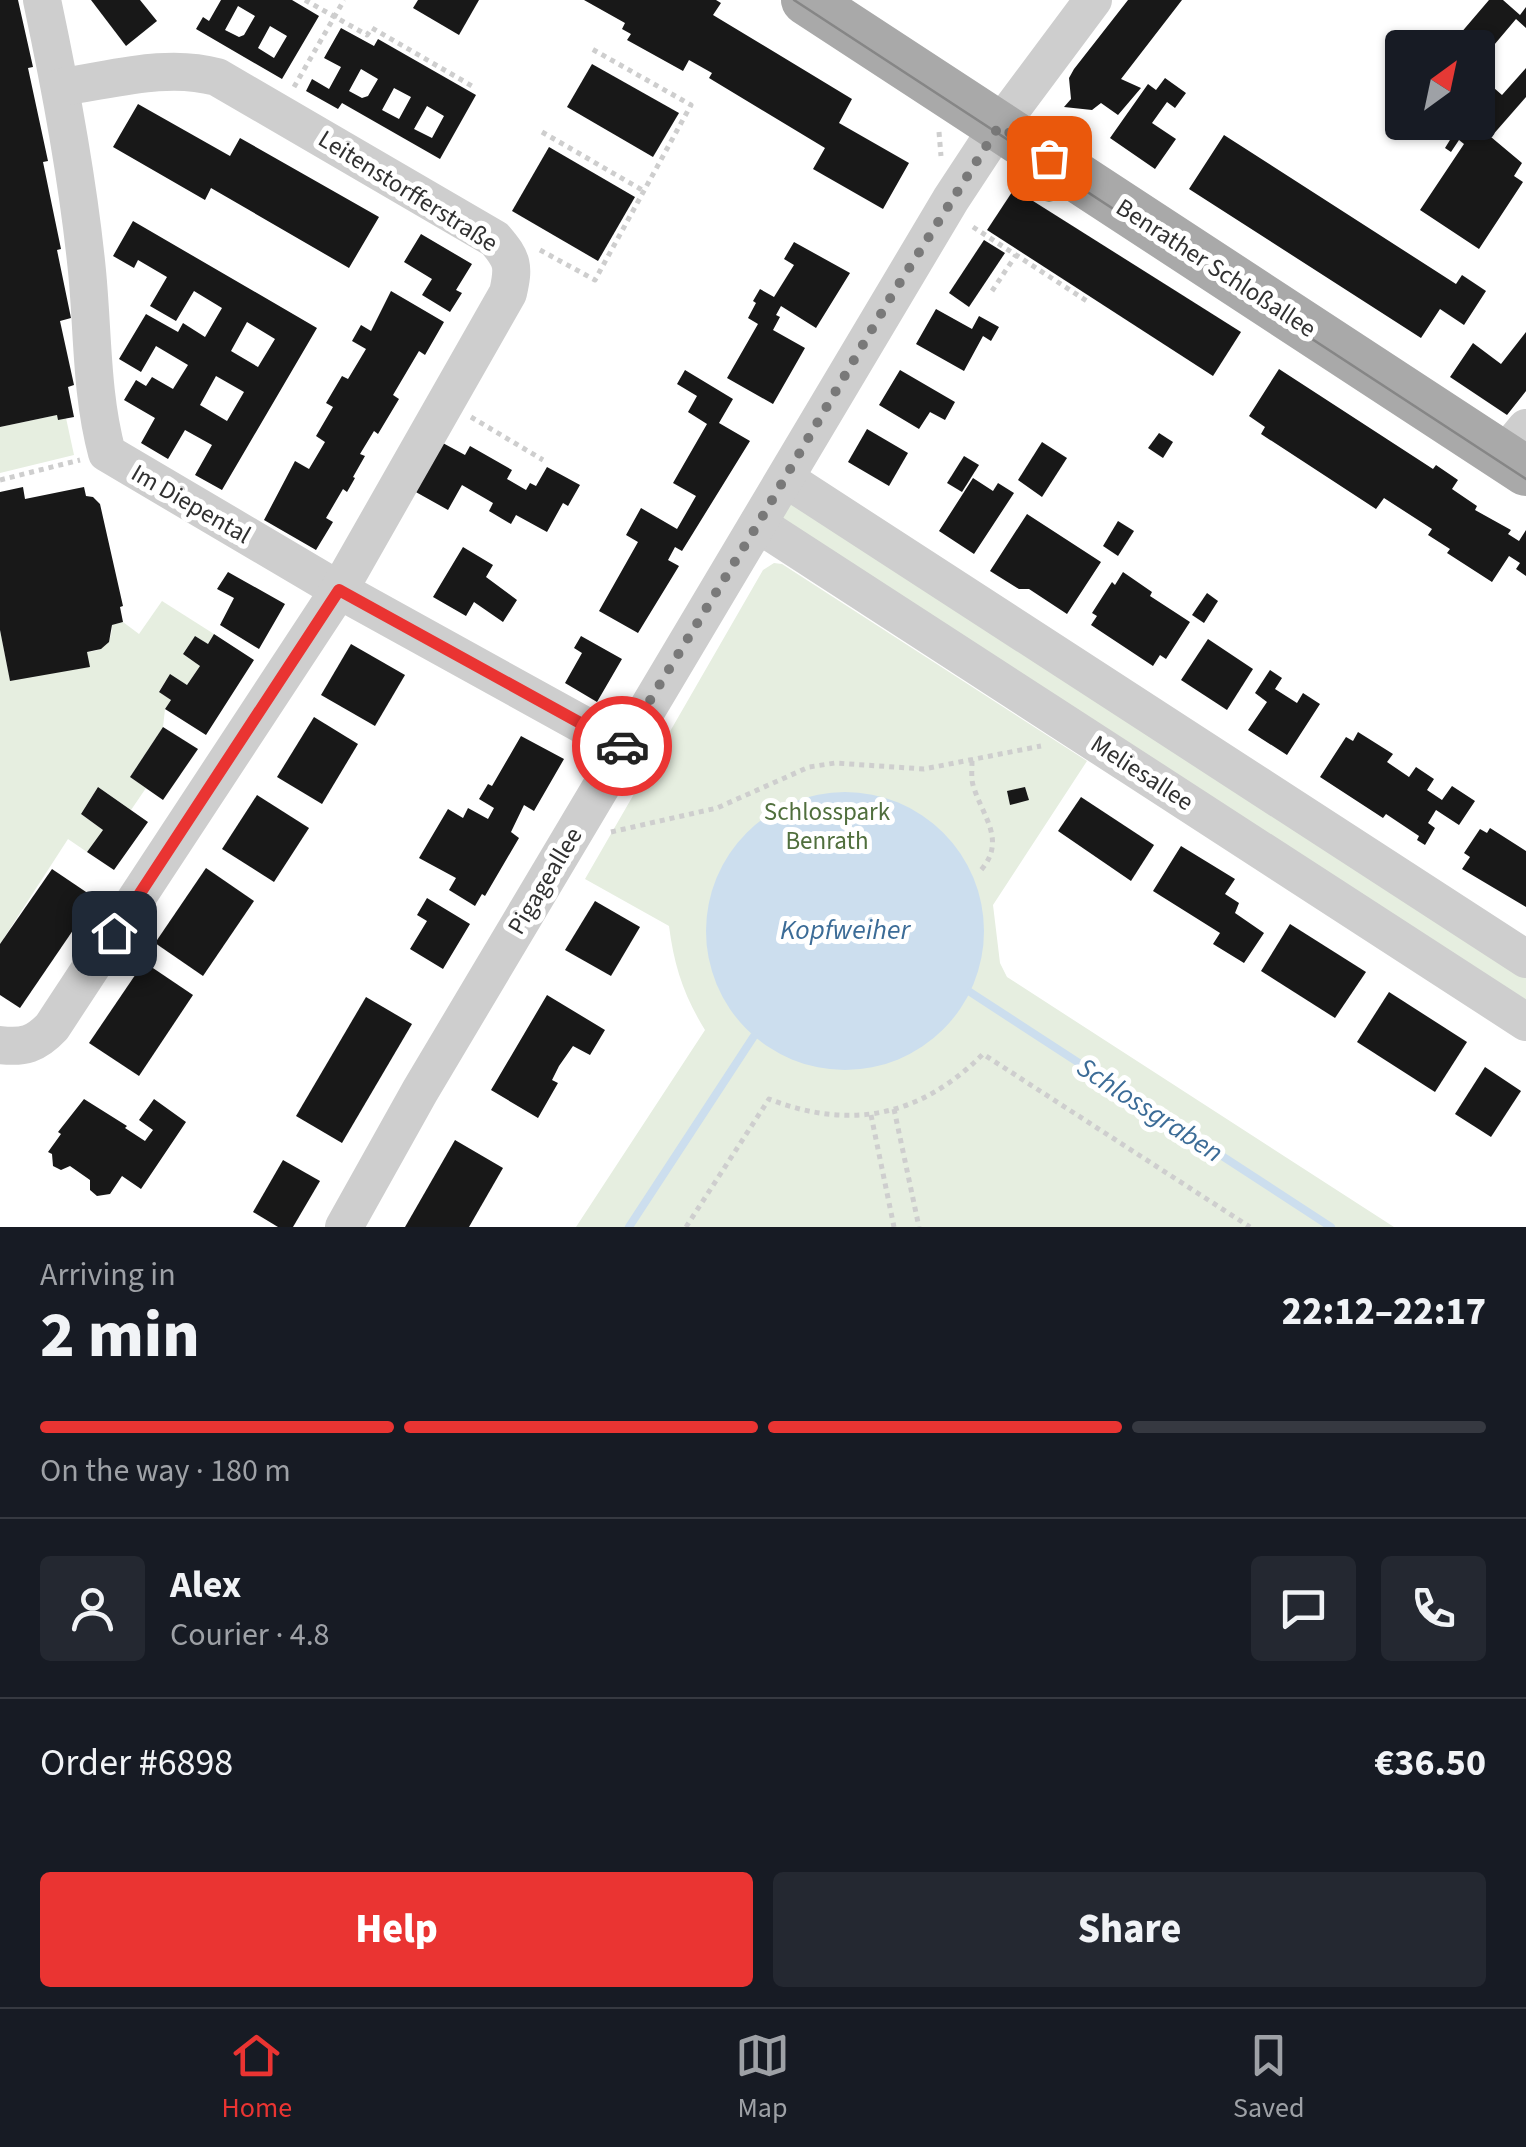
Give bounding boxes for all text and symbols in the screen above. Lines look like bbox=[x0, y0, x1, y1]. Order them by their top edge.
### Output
north arrow bbox=[1385, 30, 1495, 140]
map controls bbox=[1385, 30, 1495, 140]
pin bbox=[1007, 116, 1092, 201]
street label: Leitenstorfferstraße bbox=[311, 121, 505, 261]
icon: bag bbox=[1022, 131, 1077, 186]
street label: Benrather Schloßallee bbox=[1109, 190, 1323, 346]
street label: Im Diepental bbox=[124, 455, 258, 553]
courier bbox=[572, 696, 672, 796]
icon: car bbox=[595, 719, 650, 774]
street label: Meliesallee bbox=[1083, 726, 1201, 820]
park label: Schlosspark Benrath bbox=[764, 794, 891, 859]
street label: Pigageallee bbox=[499, 820, 591, 942]
pin bbox=[72, 891, 157, 976]
icon: home bbox=[87, 906, 142, 961]
water label: Kopfweiher bbox=[780, 910, 911, 950]
water label: Schlossgraben bbox=[1069, 1048, 1231, 1172]
text: Arriving in bbox=[40, 1252, 176, 1298]
text: 22:12–22:17 bbox=[1282, 1285, 1486, 1339]
text: 2 min bbox=[40, 1289, 200, 1382]
text: On the way · 180 m bbox=[40, 1448, 291, 1494]
button: person bbox=[40, 1556, 145, 1661]
button: chat bbox=[1251, 1556, 1356, 1661]
button: phone bbox=[1381, 1556, 1486, 1661]
text: Alex bbox=[170, 1558, 241, 1612]
text: Courier · 4.8 bbox=[170, 1612, 330, 1658]
text: Order #6898 bbox=[40, 1736, 233, 1790]
text: €36.50 bbox=[1374, 1736, 1486, 1790]
button: Help bbox=[40, 1872, 753, 1987]
button: Share bbox=[773, 1872, 1486, 1987]
tab: Home bbox=[221, 2028, 292, 2128]
tab: Map bbox=[735, 2028, 790, 2128]
tab: Saved bbox=[1233, 2028, 1304, 2128]

